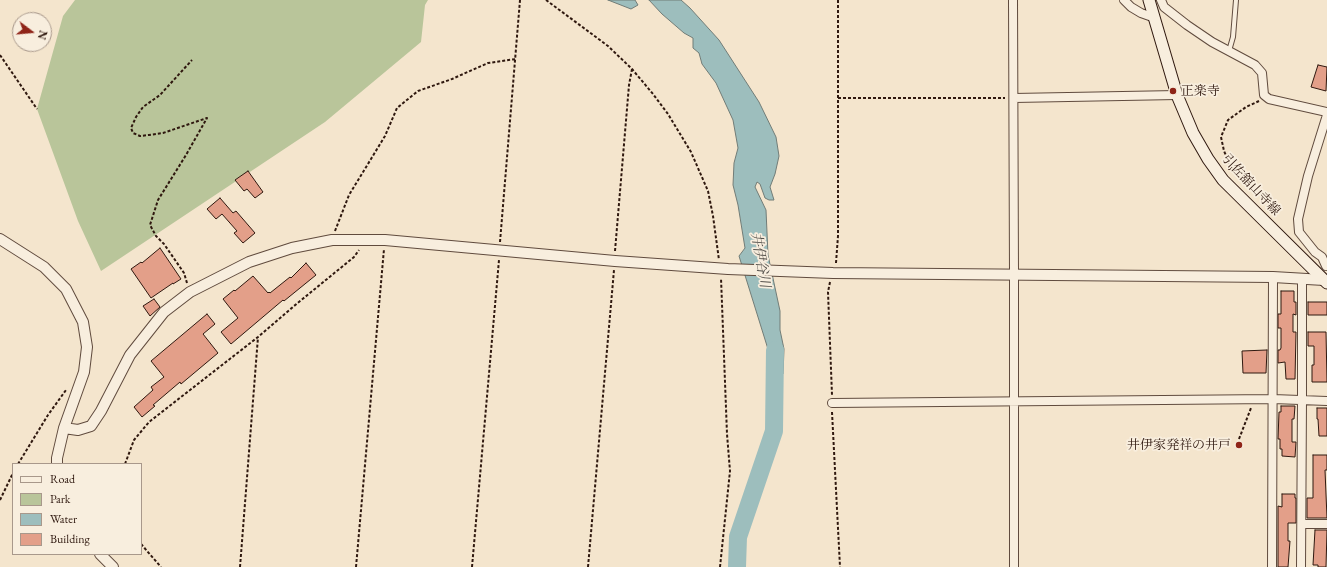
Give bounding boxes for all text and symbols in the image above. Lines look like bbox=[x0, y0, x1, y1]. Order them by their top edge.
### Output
north arrow bbox=[12, 12, 52, 52]
text: N bbox=[35, 29, 51, 41]
place label: 正楽寺 bbox=[1181, 83, 1220, 99]
marker: 正楽寺 bbox=[1168, 86, 1178, 96]
street label: 引佐舘山寺線 bbox=[1219, 151, 1283, 219]
water label: 井伊谷川 bbox=[747, 231, 773, 289]
place label: 井伊家発祥の井戸 bbox=[1127, 437, 1231, 453]
marker: 井伊家発祥の井戸 bbox=[1234, 440, 1244, 450]
legend bbox=[12, 463, 142, 555]
text: Road bbox=[50, 471, 75, 487]
text: Park bbox=[50, 491, 70, 507]
text: Water bbox=[50, 511, 77, 527]
text: Building bbox=[50, 531, 90, 547]

